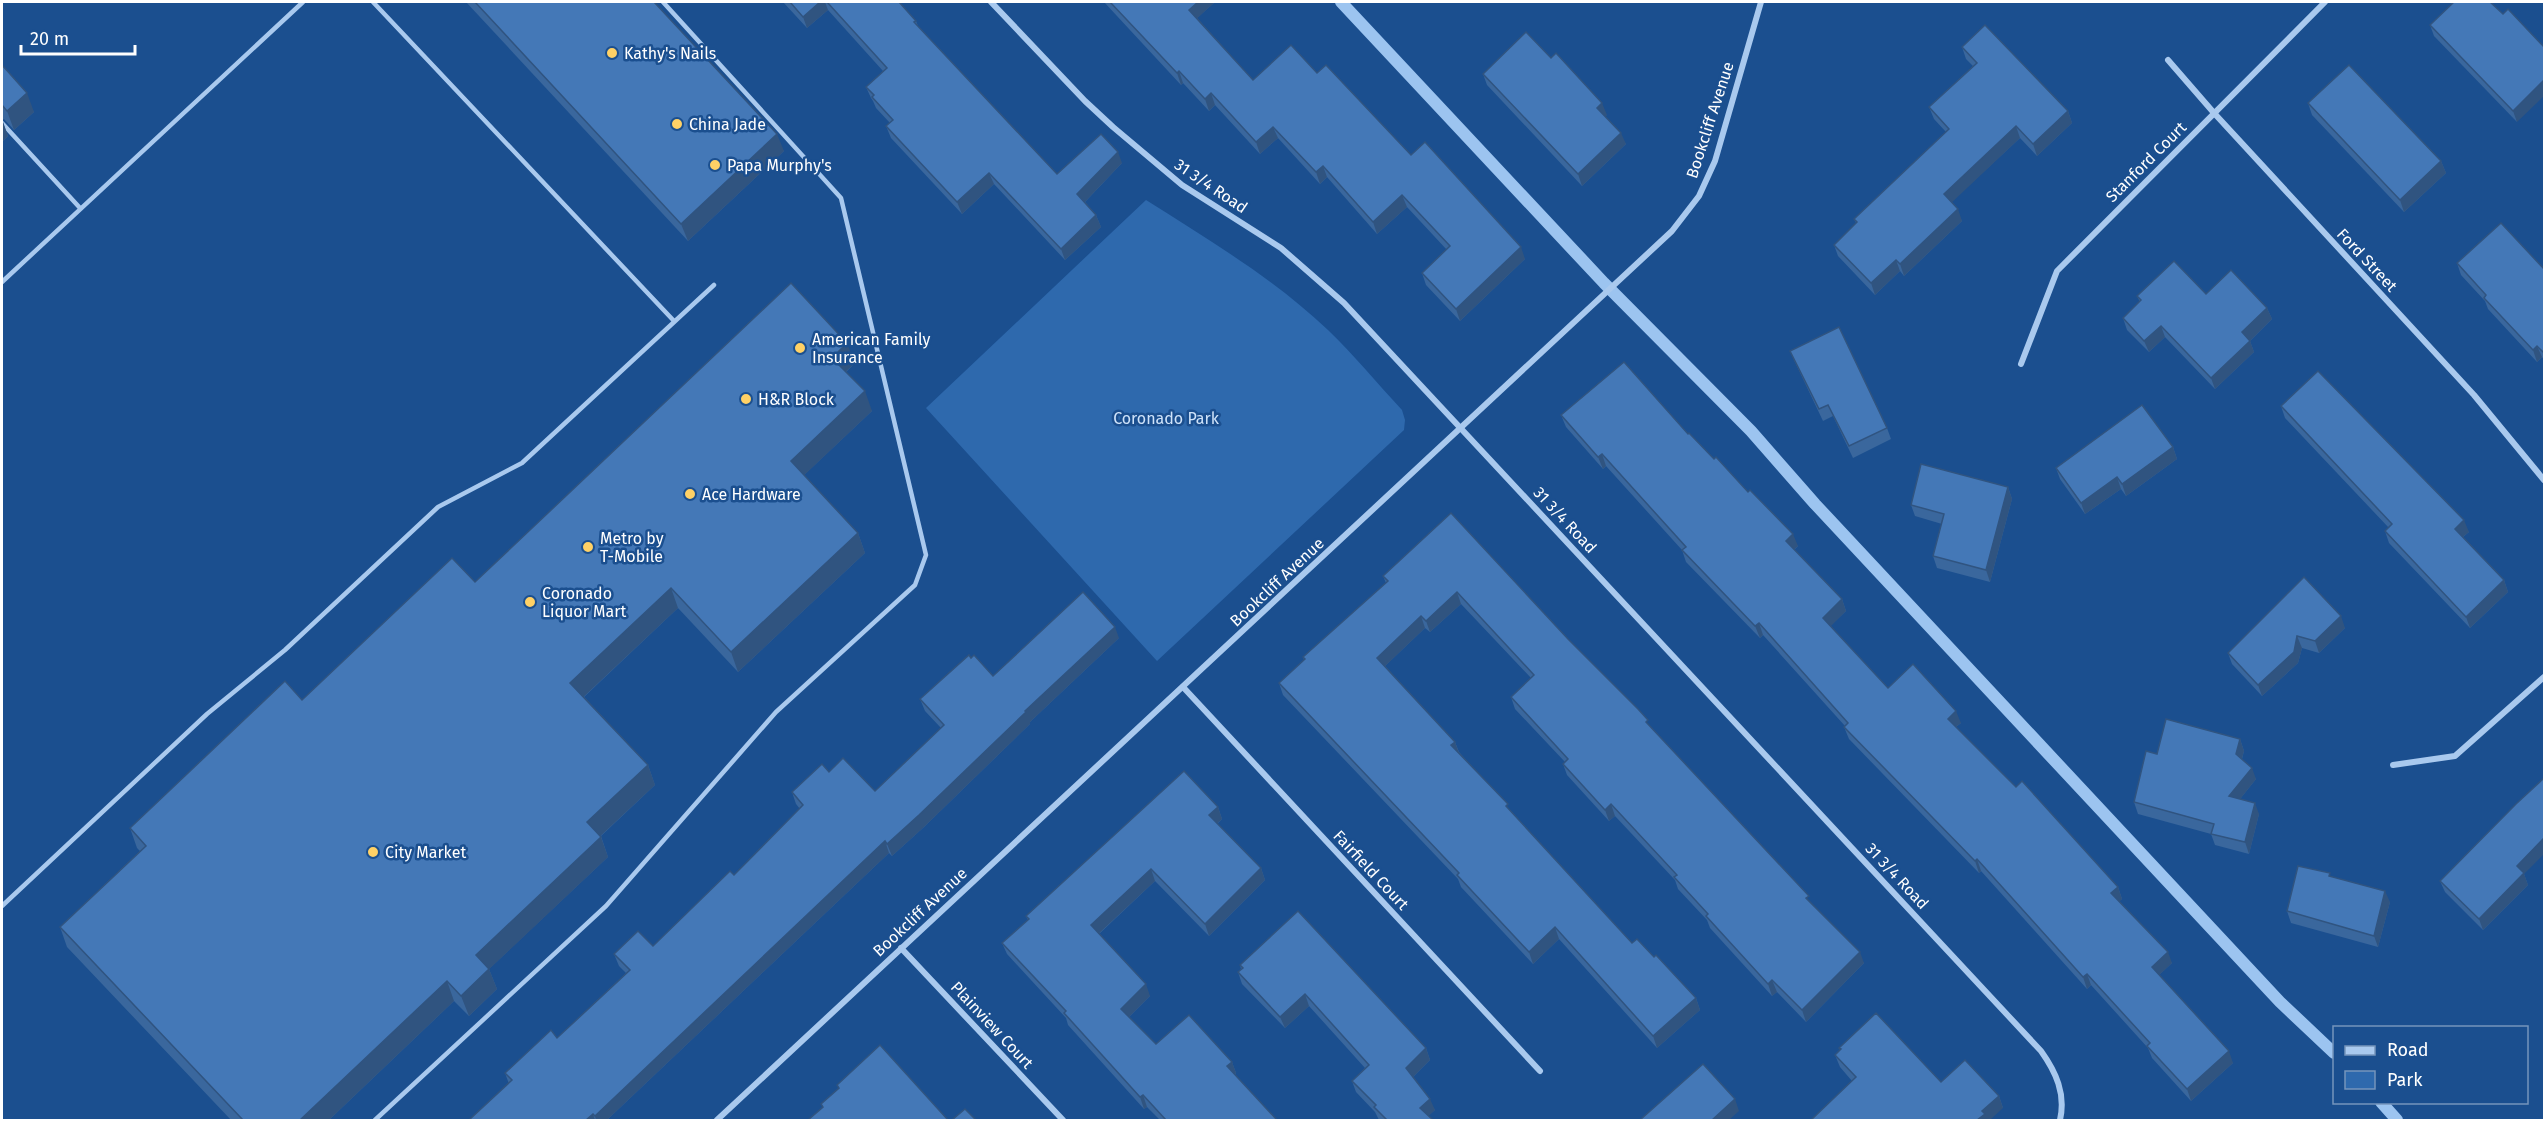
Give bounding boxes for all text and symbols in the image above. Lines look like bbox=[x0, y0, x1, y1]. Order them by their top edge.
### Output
scale bar bbox=[21, 18, 135, 56]
text: 20 m bbox=[30, 28, 69, 50]
place label: Kathy's Nails bbox=[624, 44, 716, 63]
marker: Kathy's Nails bbox=[605, 46, 619, 60]
street label: Bookcliff Avenue bbox=[1682, 59, 1738, 181]
place label: China Jade bbox=[689, 115, 766, 134]
marker: China Jade bbox=[670, 117, 684, 131]
street label: Stanford Court bbox=[2102, 118, 2190, 206]
street label: 31 3/4 Road bbox=[1171, 155, 1251, 217]
place label: Papa Murphy's bbox=[727, 156, 832, 175]
marker: Papa Murphy's bbox=[708, 158, 722, 172]
street label: Ford Street bbox=[2333, 224, 2401, 296]
place label: American Family Insurance bbox=[812, 330, 930, 367]
marker: American Family Insurance bbox=[793, 341, 807, 355]
place label: H&R Block bbox=[758, 390, 835, 409]
marker: H&R Block bbox=[739, 392, 753, 406]
park label: Coronado Park bbox=[1113, 409, 1220, 428]
street label: 31 3/4 Road bbox=[1530, 483, 1600, 557]
place label: Ace Hardware bbox=[702, 485, 801, 504]
marker: Ace Hardware bbox=[683, 487, 697, 501]
place label: Metro by T-Mobile bbox=[600, 529, 664, 566]
street label: Bookcliff Avenue bbox=[1226, 534, 1328, 630]
marker: Metro by T-Mobile bbox=[581, 540, 595, 554]
place label: Coronado Liquor Mart bbox=[542, 584, 626, 621]
marker: Coronado Liquor Mart bbox=[523, 595, 537, 609]
street label: Fairfield Court bbox=[1329, 826, 1413, 914]
street label: 31 3/4 Road bbox=[1862, 839, 1932, 913]
place label: City Market bbox=[385, 843, 466, 862]
marker: City Market bbox=[366, 845, 380, 859]
street label: Bookcliff Avenue bbox=[869, 864, 971, 960]
street label: Plainview Court bbox=[947, 977, 1037, 1073]
legend bbox=[2333, 1026, 2528, 1104]
text: Road bbox=[2387, 1039, 2429, 1061]
text: Park bbox=[2387, 1069, 2423, 1091]

